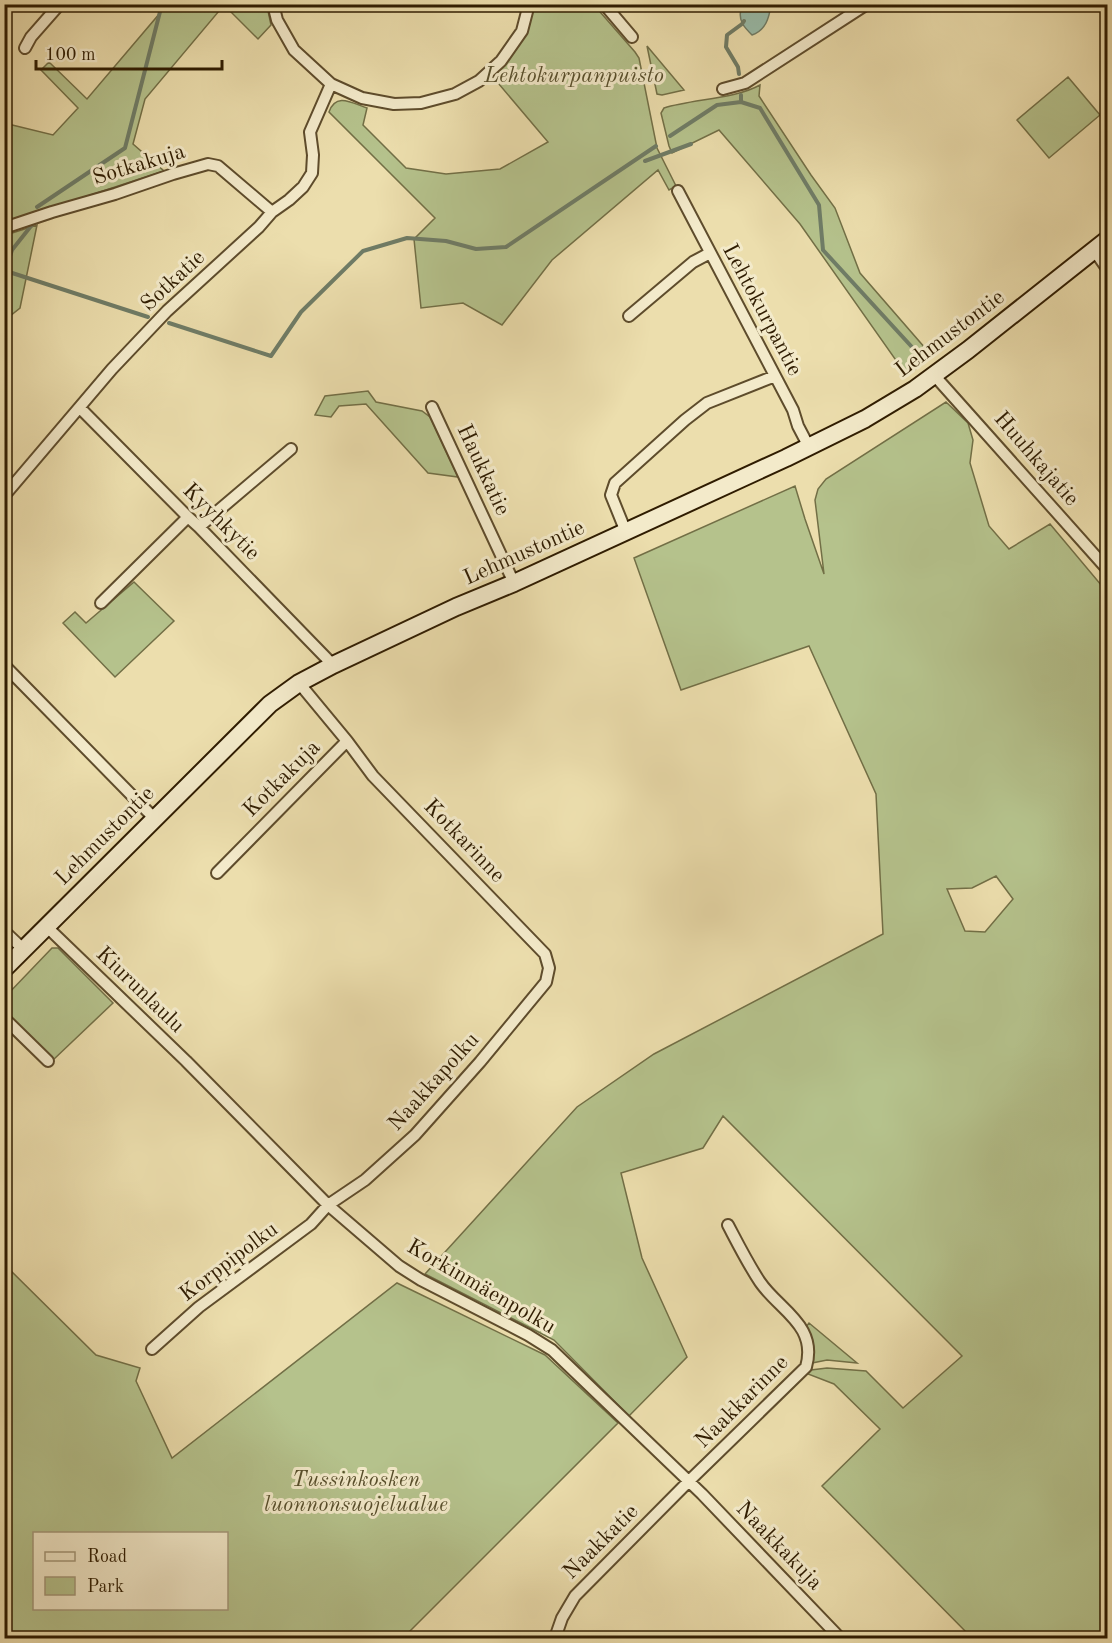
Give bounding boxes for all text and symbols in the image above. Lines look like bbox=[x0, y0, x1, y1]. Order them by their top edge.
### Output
scale bar bbox=[36, 33, 222, 71]
text: 100 m bbox=[45, 46, 96, 64]
park label: Lehtokurpanpuisto bbox=[483, 65, 664, 87]
street label: Sotkakuja bbox=[90, 140, 188, 190]
street label: Lehtokurpantie bbox=[718, 241, 806, 379]
street label: Sotkatie bbox=[137, 246, 209, 316]
street label: Lehmustontie bbox=[892, 286, 1008, 382]
street label: Huuhkajatie bbox=[989, 408, 1083, 510]
street label: Haukkatie bbox=[452, 421, 514, 519]
street label: Kyyhkytie bbox=[178, 479, 264, 565]
street label: Lehmustontie bbox=[460, 517, 588, 589]
street label: Kotkakuja bbox=[239, 736, 325, 822]
street label: Lehmustontie bbox=[51, 782, 159, 890]
street label: Kotkarinne bbox=[419, 795, 509, 887]
street label: Kiurunlaulu bbox=[92, 943, 189, 1037]
street label: Naakkapolku bbox=[384, 1028, 484, 1135]
street label: Korppipolku bbox=[176, 1218, 282, 1306]
street label: Korkinmäenpolku bbox=[403, 1236, 559, 1339]
street label: Naakkarinne bbox=[691, 1351, 793, 1453]
park label: Tussinkosken luonnonsuojelualue bbox=[264, 1469, 448, 1516]
street label: Naakkakuja bbox=[732, 1498, 826, 1595]
street label: Naakkatie bbox=[559, 1500, 643, 1584]
legend bbox=[33, 1532, 228, 1610]
text: Road bbox=[87, 1548, 127, 1566]
text: Park bbox=[87, 1578, 124, 1596]

